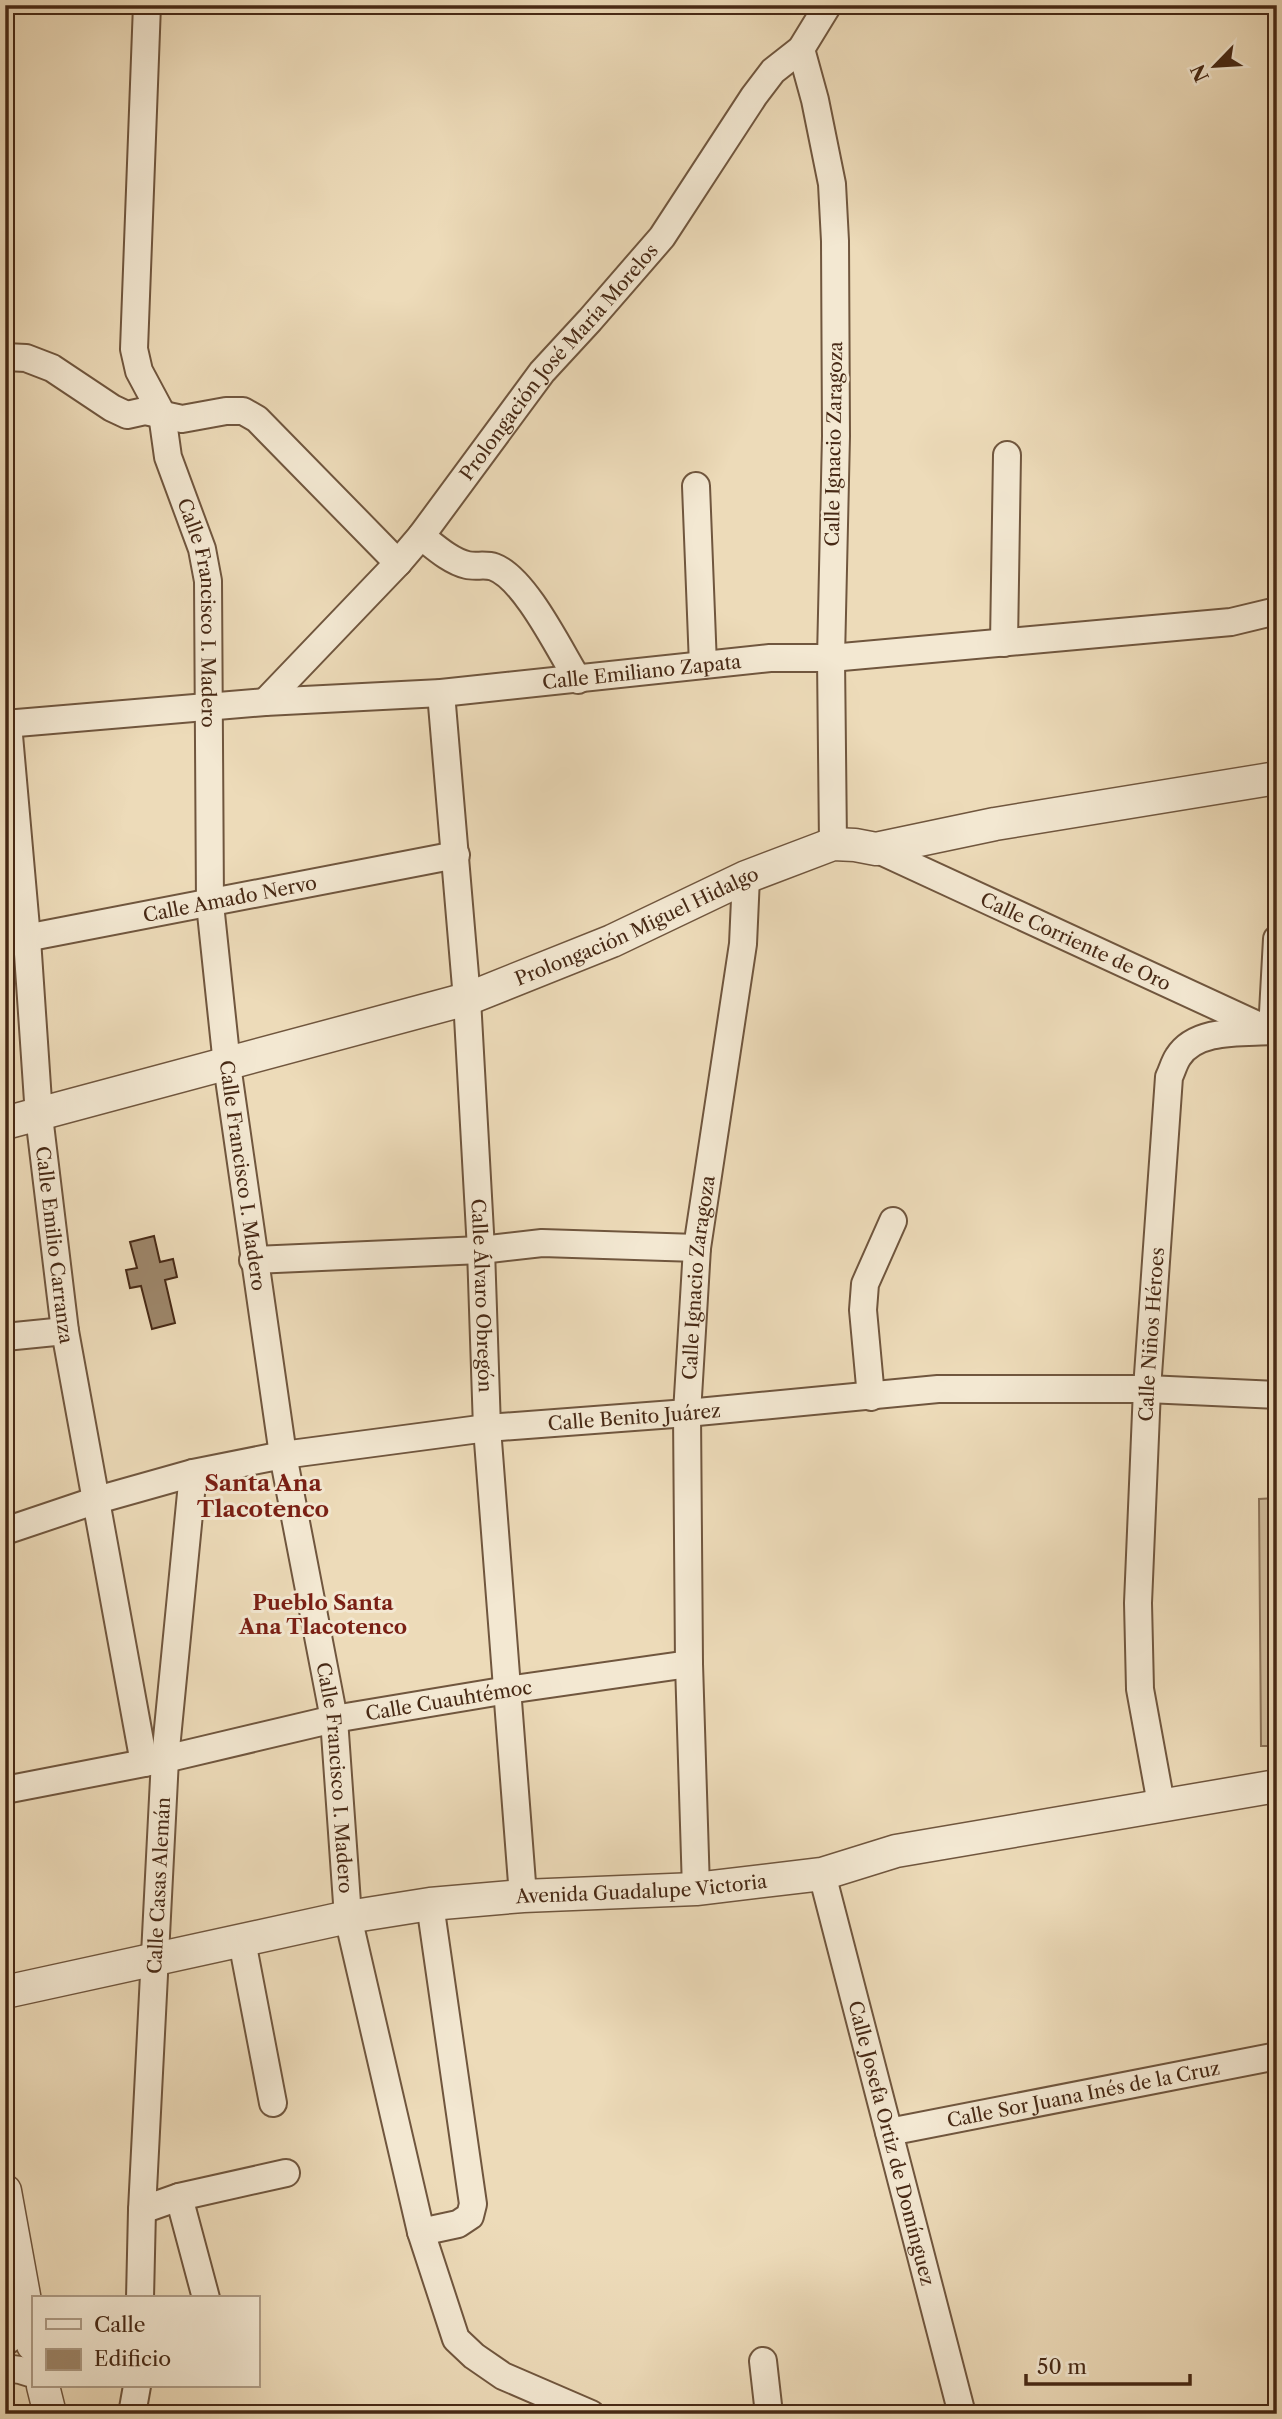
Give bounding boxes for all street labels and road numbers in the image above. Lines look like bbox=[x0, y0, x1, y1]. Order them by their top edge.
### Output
street label: Prolongación José María Morelos bbox=[455, 239, 663, 485]
street label: Calle Ignacio Zaragoza bbox=[821, 341, 847, 547]
street label: Calle Francisco I. Madero bbox=[173, 495, 220, 728]
street label: Calle Emiliano Zapata bbox=[541, 650, 742, 694]
street label: Prolongación Miguel Hidalgo bbox=[511, 862, 762, 990]
street label: Calle Amado Nervo bbox=[141, 871, 319, 927]
street label: Calle Corriente de Oro bbox=[977, 887, 1175, 995]
street label: Calle Francisco I. Madero bbox=[215, 1059, 271, 1292]
street label: Calle Emilio Carranza bbox=[31, 1145, 79, 1345]
street label: Calle Ignacio Zaragoza bbox=[678, 1174, 719, 1381]
street label: Calle Álvaro Obregón bbox=[467, 1198, 497, 1393]
street label: Calle Niños Héroes bbox=[1134, 1246, 1168, 1422]
street label: Calle Benito Juárez bbox=[547, 1398, 722, 1435]
street label: Calle Francisco I. Madero bbox=[312, 1660, 358, 1894]
street label: Calle Cuauhtémoc bbox=[364, 1675, 534, 1725]
street label: Calle Casas Alemán bbox=[143, 1796, 175, 1975]
street label: Avenida Guadalupe Victoria bbox=[514, 1869, 768, 1908]
street label: Calle Josefa Ortiz de Domínguez bbox=[844, 1998, 940, 2288]
street label: Calle Sor Juana Inés de la Cruz bbox=[945, 2056, 1222, 2132]

